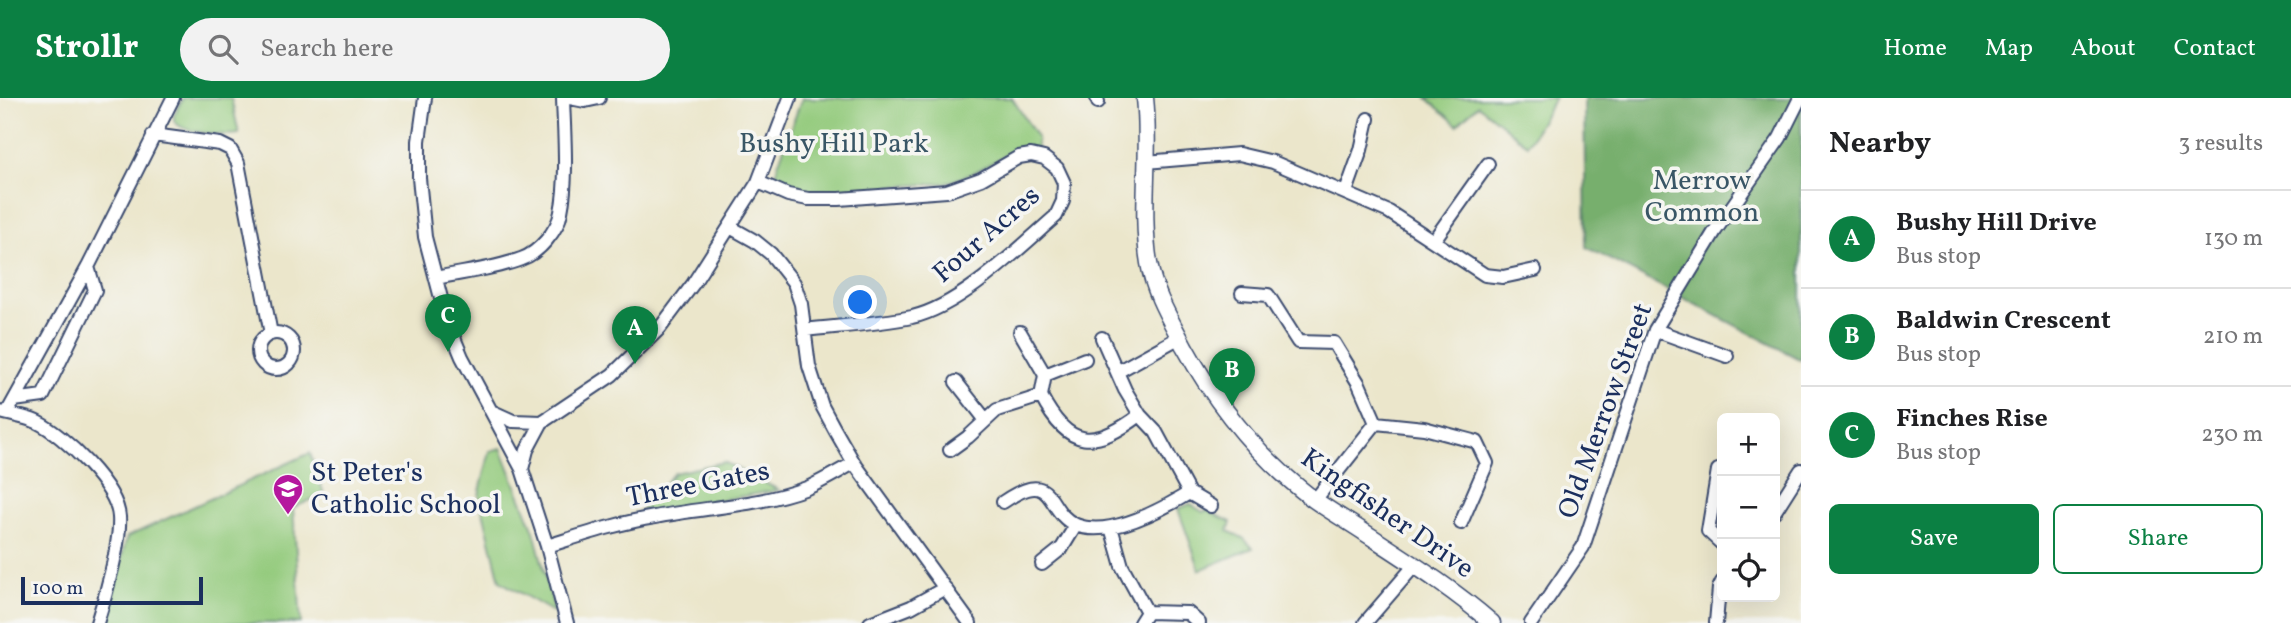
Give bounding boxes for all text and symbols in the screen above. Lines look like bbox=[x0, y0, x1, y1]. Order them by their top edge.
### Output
search box bbox=[180, 18, 670, 81]
text: Strollr bbox=[35, 26, 138, 72]
icon: search bbox=[204, 30, 242, 68]
text: Search here bbox=[260, 31, 394, 67]
text: Home bbox=[1883, 32, 1947, 66]
text: Map bbox=[1985, 32, 2033, 66]
text: About bbox=[2071, 32, 2136, 66]
text: Contact bbox=[2174, 32, 2256, 66]
text: Nearby bbox=[1829, 123, 1931, 165]
park label: Bushy Hill Park bbox=[739, 125, 929, 164]
text: 3 results bbox=[2178, 128, 2263, 160]
park label: Merrow Common bbox=[1645, 162, 1759, 233]
street label: Four Acres bbox=[925, 177, 1049, 293]
text: Bushy Hill Drive bbox=[1896, 205, 2097, 241]
text: A bbox=[1844, 223, 1860, 255]
text: 130 m bbox=[2204, 223, 2263, 255]
text: Bus stop bbox=[1896, 241, 1981, 273]
your location bbox=[843, 285, 877, 319]
pin: C bbox=[425, 294, 471, 352]
street label: Old Merrow Street bbox=[1549, 298, 1663, 524]
text: Baldwin Crescent bbox=[1896, 303, 2111, 339]
pin: A bbox=[612, 306, 658, 364]
text: B bbox=[1844, 321, 1860, 353]
text: 210 m bbox=[2203, 321, 2263, 353]
text: Bus stop bbox=[1896, 339, 1981, 371]
pin: B bbox=[1209, 348, 1255, 406]
text: Finches Rise bbox=[1896, 401, 2048, 437]
map controls bbox=[1717, 413, 1780, 602]
button: + bbox=[1717, 413, 1780, 476]
text: C bbox=[1845, 419, 1859, 451]
text: 230 m bbox=[2201, 419, 2263, 451]
text: Bus stop bbox=[1896, 437, 1981, 469]
street label: Kingfisher Drive bbox=[1292, 440, 1482, 588]
street label: Three Gates bbox=[623, 452, 773, 518]
place label: St Peter's Catholic School bbox=[311, 454, 501, 525]
school or university icon: St Peter's Catholic School bbox=[271, 472, 305, 516]
button: − bbox=[1717, 476, 1780, 539]
button: Save bbox=[1829, 504, 2039, 574]
button: Share bbox=[2053, 504, 2263, 574]
button: locate bbox=[1717, 539, 1780, 602]
scale bar bbox=[21, 574, 203, 606]
text: 100 m bbox=[32, 576, 83, 602]

